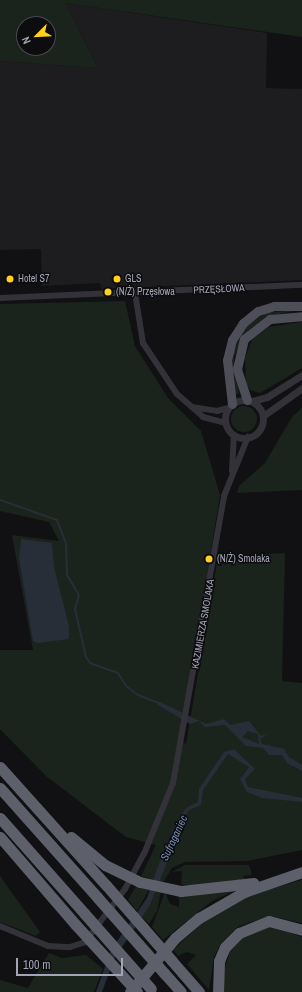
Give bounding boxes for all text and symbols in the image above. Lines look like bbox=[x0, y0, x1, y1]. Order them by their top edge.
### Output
north arrow bbox=[16, 16, 56, 56]
text: N bbox=[18, 35, 34, 46]
place label: Hotel S7 bbox=[18, 273, 49, 285]
place label: GLS bbox=[125, 273, 141, 285]
marker: Hotel S7 bbox=[5, 274, 15, 284]
marker: GLS bbox=[112, 274, 122, 284]
street label: PRZĘSŁOWA bbox=[193, 282, 245, 296]
place label: (N/Ż) Przęsłowa bbox=[116, 286, 175, 298]
marker: (N/Ż) Przęsłowa bbox=[103, 287, 113, 297]
place label: (N/Ż) Smolaka bbox=[217, 553, 270, 565]
marker: (N/Ż) Smolaka bbox=[204, 554, 214, 564]
street label: KAZIMIERZA SMOLAKA bbox=[189, 578, 217, 670]
water label: Sufraganiec bbox=[158, 813, 190, 863]
scale bar bbox=[18, 950, 125, 976]
text: 100 m bbox=[23, 957, 50, 973]

